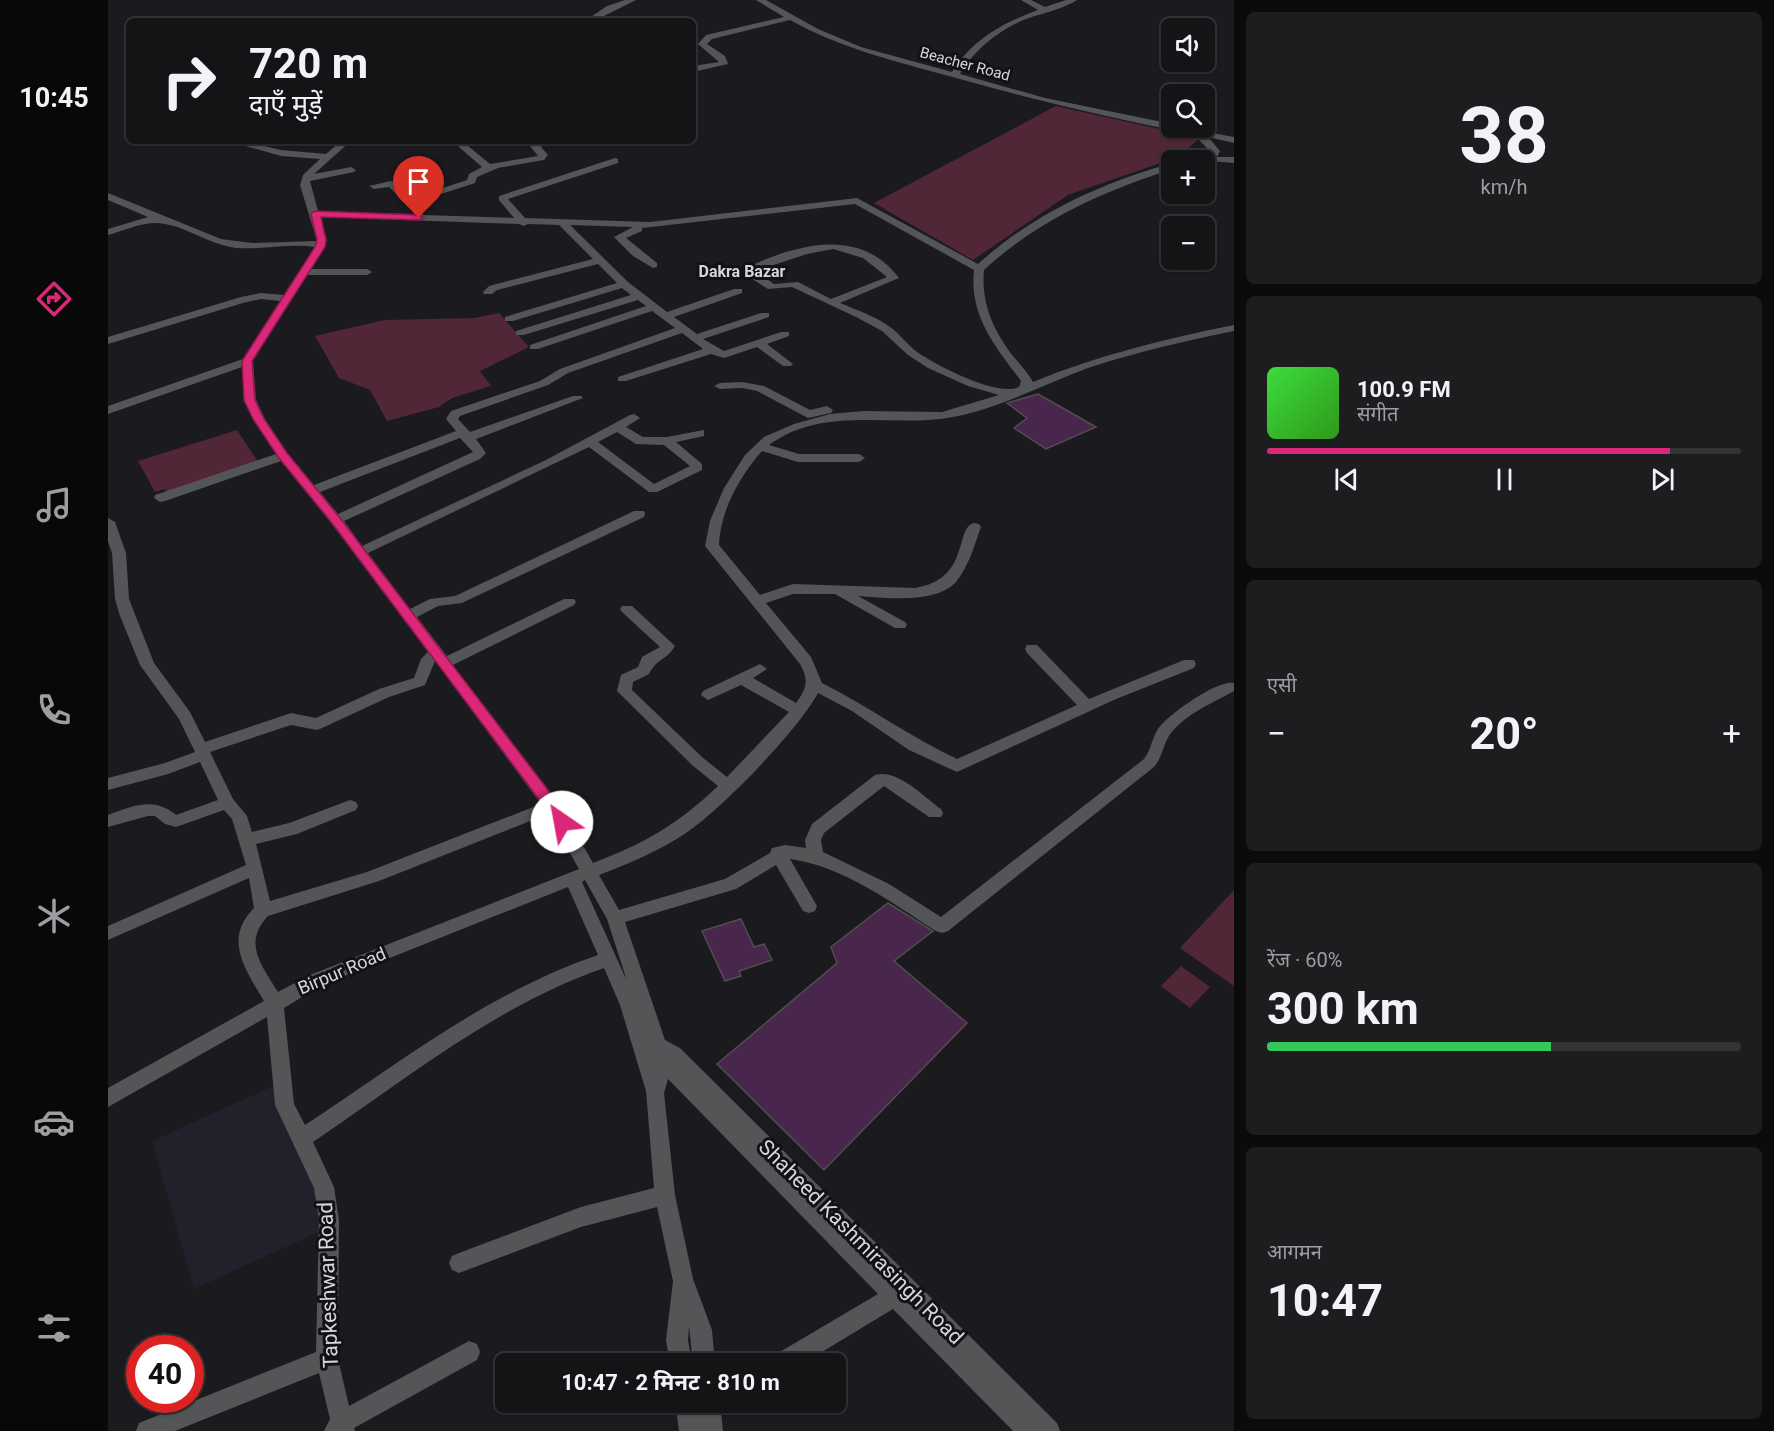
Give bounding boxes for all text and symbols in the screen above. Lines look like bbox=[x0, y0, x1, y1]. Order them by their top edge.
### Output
map controls bbox=[1161, 18, 1215, 270]
button: sound bbox=[1161, 18, 1215, 72]
text: 720 m bbox=[249, 39, 368, 88]
icon: right bbox=[150, 42, 228, 120]
street label: Beacher Road bbox=[918, 43, 1012, 85]
text: 10:45 bbox=[19, 82, 89, 114]
button: search bbox=[1161, 84, 1215, 138]
text: दाएँ मुड़ें bbox=[249, 89, 323, 121]
text: 38 bbox=[1459, 90, 1549, 181]
button: + bbox=[1161, 150, 1215, 204]
pin bbox=[393, 156, 444, 218]
icon: arrive bbox=[402, 165, 435, 198]
text: km/h bbox=[1481, 175, 1527, 199]
button: − bbox=[1161, 216, 1215, 270]
district label: Dakra Bazar bbox=[699, 262, 786, 281]
icon: directions bbox=[33, 278, 75, 320]
text: 100.9 FM bbox=[1357, 377, 1451, 402]
text: संगीत bbox=[1357, 402, 1398, 426]
icon: previous bbox=[1330, 463, 1363, 496]
icon: pause bbox=[1488, 463, 1521, 496]
icon: next bbox=[1646, 463, 1679, 496]
icon: music bbox=[33, 484, 75, 526]
text: एसी bbox=[1267, 673, 1297, 697]
icon: phone bbox=[33, 689, 75, 731]
text: 20° bbox=[1469, 707, 1539, 760]
text: − bbox=[1267, 714, 1286, 753]
text: + bbox=[1722, 714, 1741, 753]
position arrow bbox=[530, 790, 594, 854]
icon: climate bbox=[33, 895, 75, 937]
street label: Birpur Road bbox=[295, 943, 389, 998]
text: रेंज · 60% bbox=[1267, 948, 1342, 972]
text: 300 km bbox=[1267, 982, 1419, 1035]
icon: car bbox=[33, 1101, 75, 1143]
street label: Shaheed Kashmirasingh Road bbox=[754, 1135, 968, 1349]
street label: Tapkeshwar Road bbox=[313, 1201, 343, 1369]
text: आगमन bbox=[1267, 1240, 1322, 1264]
text: 10:47 bbox=[1267, 1274, 1383, 1327]
icon: filters bbox=[33, 1307, 75, 1349]
speed limit sign: 40 bbox=[126, 1335, 204, 1413]
text: 10:47 · 2 मिनट · 810 m bbox=[561, 1370, 780, 1395]

